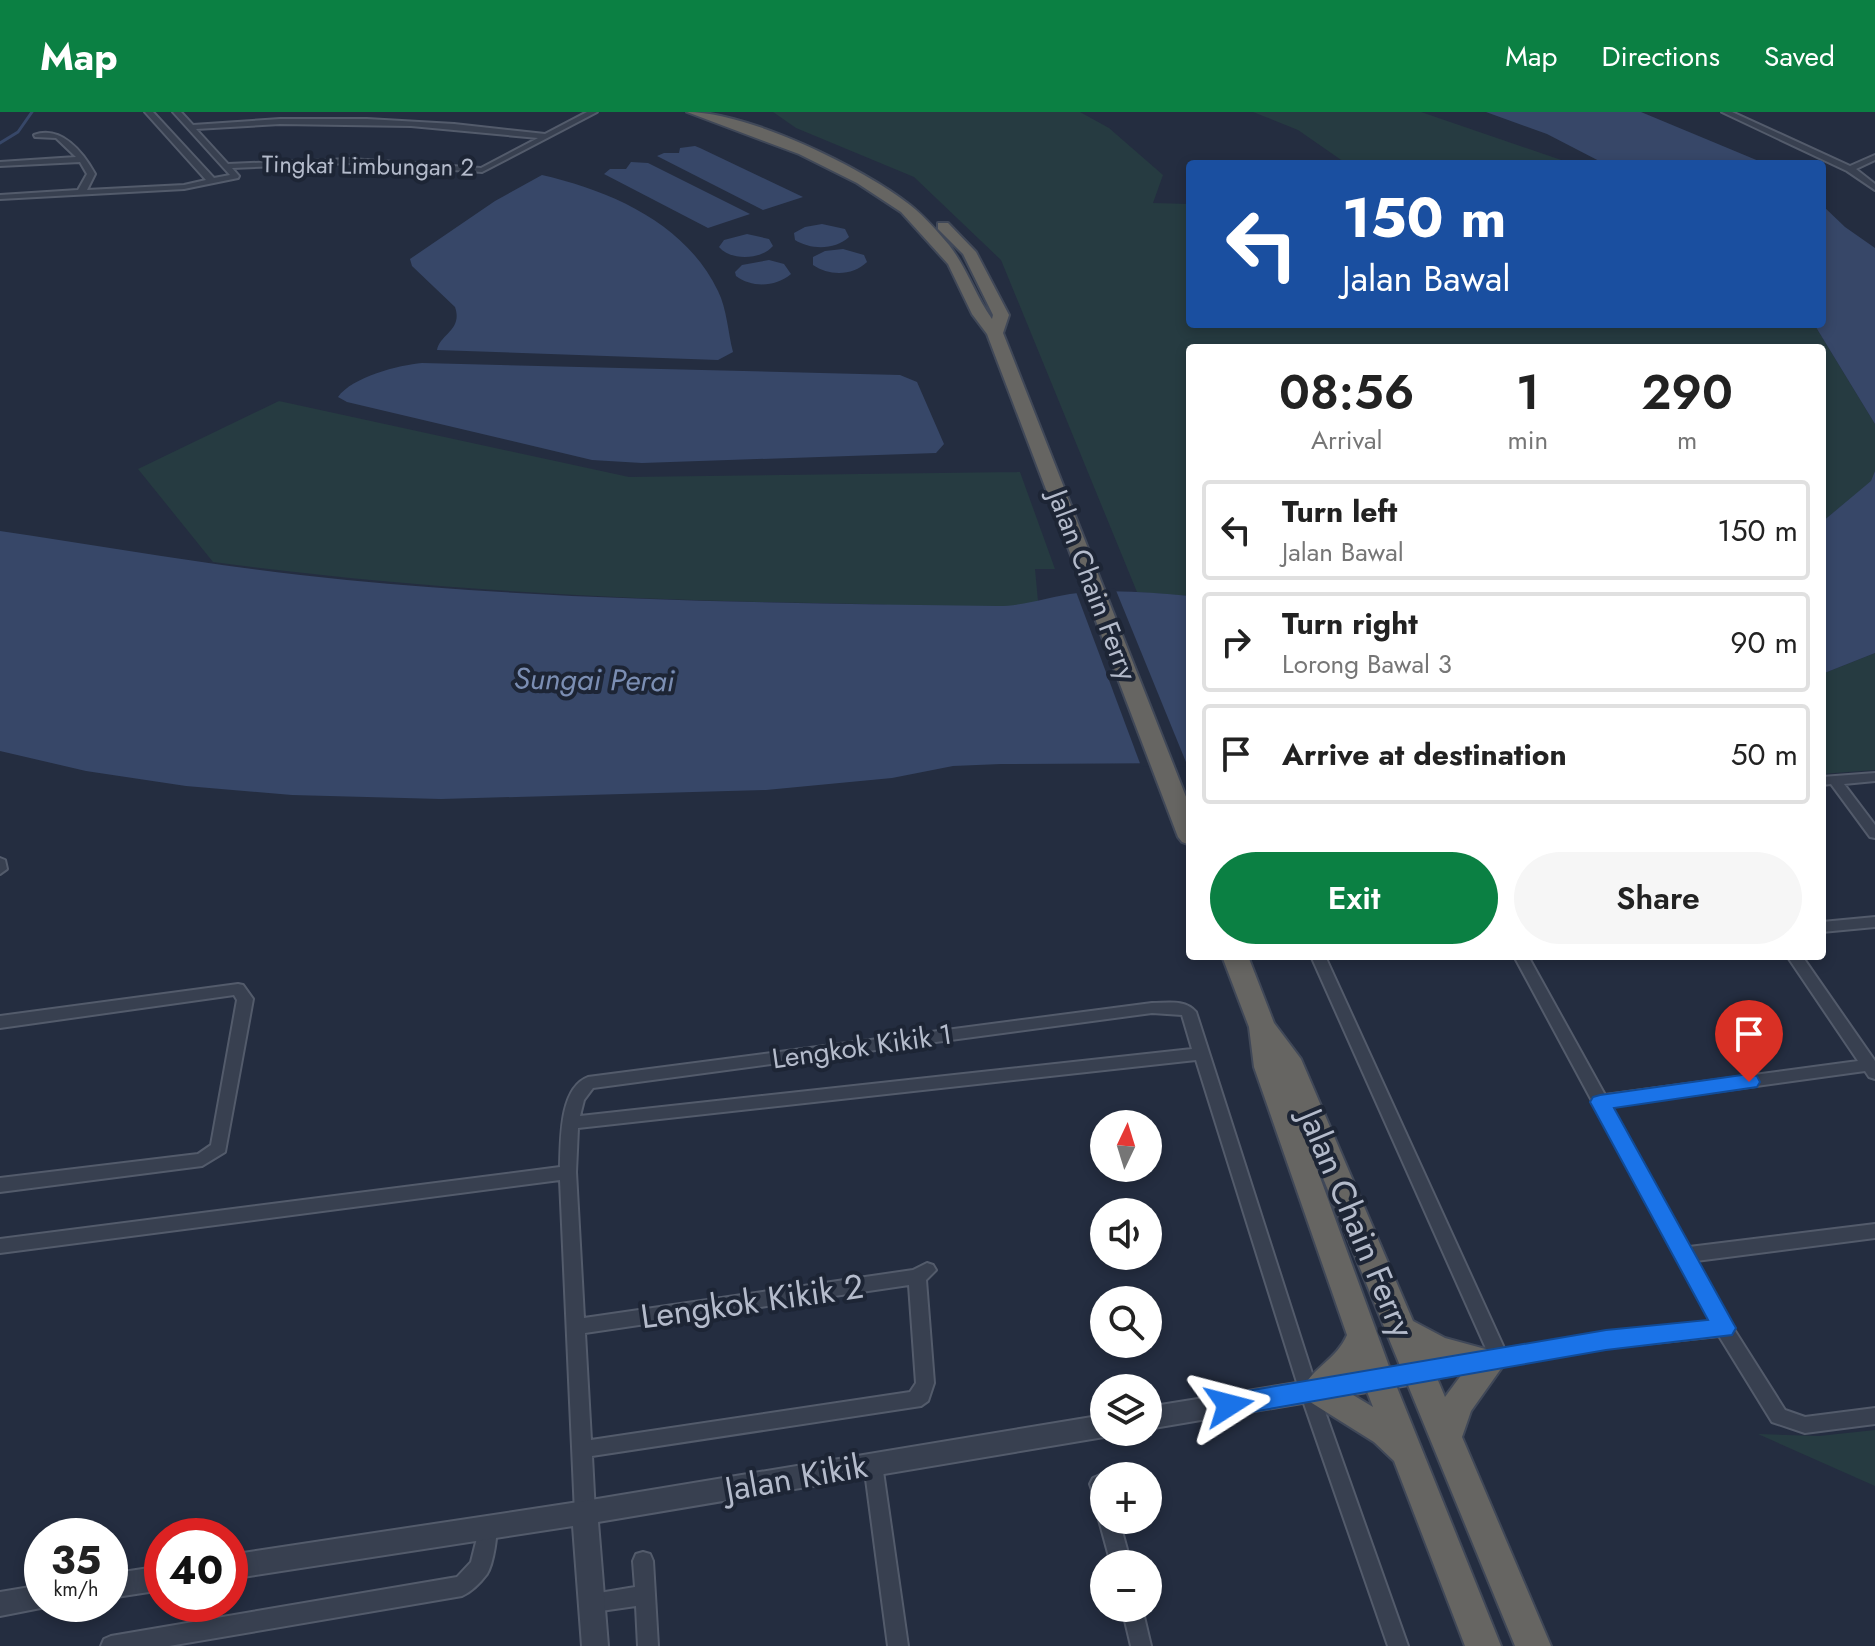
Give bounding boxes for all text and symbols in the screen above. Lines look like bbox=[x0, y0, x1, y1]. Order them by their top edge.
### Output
text: Map bbox=[40, 29, 118, 84]
text: Map bbox=[1505, 36, 1557, 77]
text: Directions bbox=[1601, 36, 1720, 77]
text: Saved bbox=[1764, 36, 1835, 77]
street label: Tingkat Limbungan 2 bbox=[262, 146, 474, 185]
text: 150 m bbox=[1342, 177, 1506, 258]
icon: left bbox=[1210, 192, 1314, 296]
text: Jalan Bawal bbox=[1342, 252, 1511, 304]
text: 08:56 bbox=[1279, 358, 1414, 427]
text: 1 bbox=[1516, 358, 1540, 427]
text: 290 bbox=[1641, 358, 1733, 427]
text: Arrival bbox=[1311, 421, 1383, 459]
text: min bbox=[1507, 421, 1548, 459]
text: m bbox=[1677, 421, 1697, 459]
street label: Jalan Chain Ferry bbox=[1036, 480, 1148, 687]
text: Turn left bbox=[1282, 490, 1397, 533]
icon: left bbox=[1214, 508, 1258, 552]
text: 150 m bbox=[1717, 509, 1798, 552]
text: Jalan Bawal bbox=[1282, 533, 1404, 571]
text: Turn right bbox=[1282, 602, 1418, 645]
icon: right bbox=[1214, 620, 1258, 664]
text: 90 m bbox=[1730, 621, 1798, 664]
text: Lorong Bawal 3 bbox=[1282, 645, 1452, 683]
water label: Sungai Perai bbox=[513, 657, 675, 702]
icon: arrive bbox=[1214, 732, 1258, 776]
text: Arrive at destination bbox=[1282, 733, 1567, 776]
text: 50 m bbox=[1731, 733, 1798, 776]
button: Exit bbox=[1210, 852, 1498, 944]
button: Share bbox=[1514, 852, 1802, 944]
pin bbox=[1715, 1000, 1783, 1082]
icon: arrive bbox=[1727, 1012, 1771, 1056]
street label: Lengkok Kikik 1 bbox=[769, 1014, 955, 1079]
street label: Jalan Chain Ferry bbox=[1285, 1098, 1427, 1345]
north arrow bbox=[1090, 1110, 1162, 1182]
map controls bbox=[1090, 1110, 1162, 1622]
button: sound bbox=[1090, 1198, 1162, 1270]
street label: Lengkok Kikik 2 bbox=[637, 1262, 867, 1341]
button: search bbox=[1090, 1286, 1162, 1358]
position arrow bbox=[1187, 1363, 1271, 1447]
button: layers bbox=[1090, 1374, 1162, 1446]
street label: Jalan Kikik bbox=[717, 1441, 871, 1515]
button: + bbox=[1090, 1462, 1162, 1534]
speed limit sign: 40 bbox=[144, 1518, 248, 1622]
text: 35 bbox=[51, 1531, 101, 1589]
button: − bbox=[1090, 1550, 1162, 1622]
text: km/h bbox=[53, 1575, 99, 1604]

